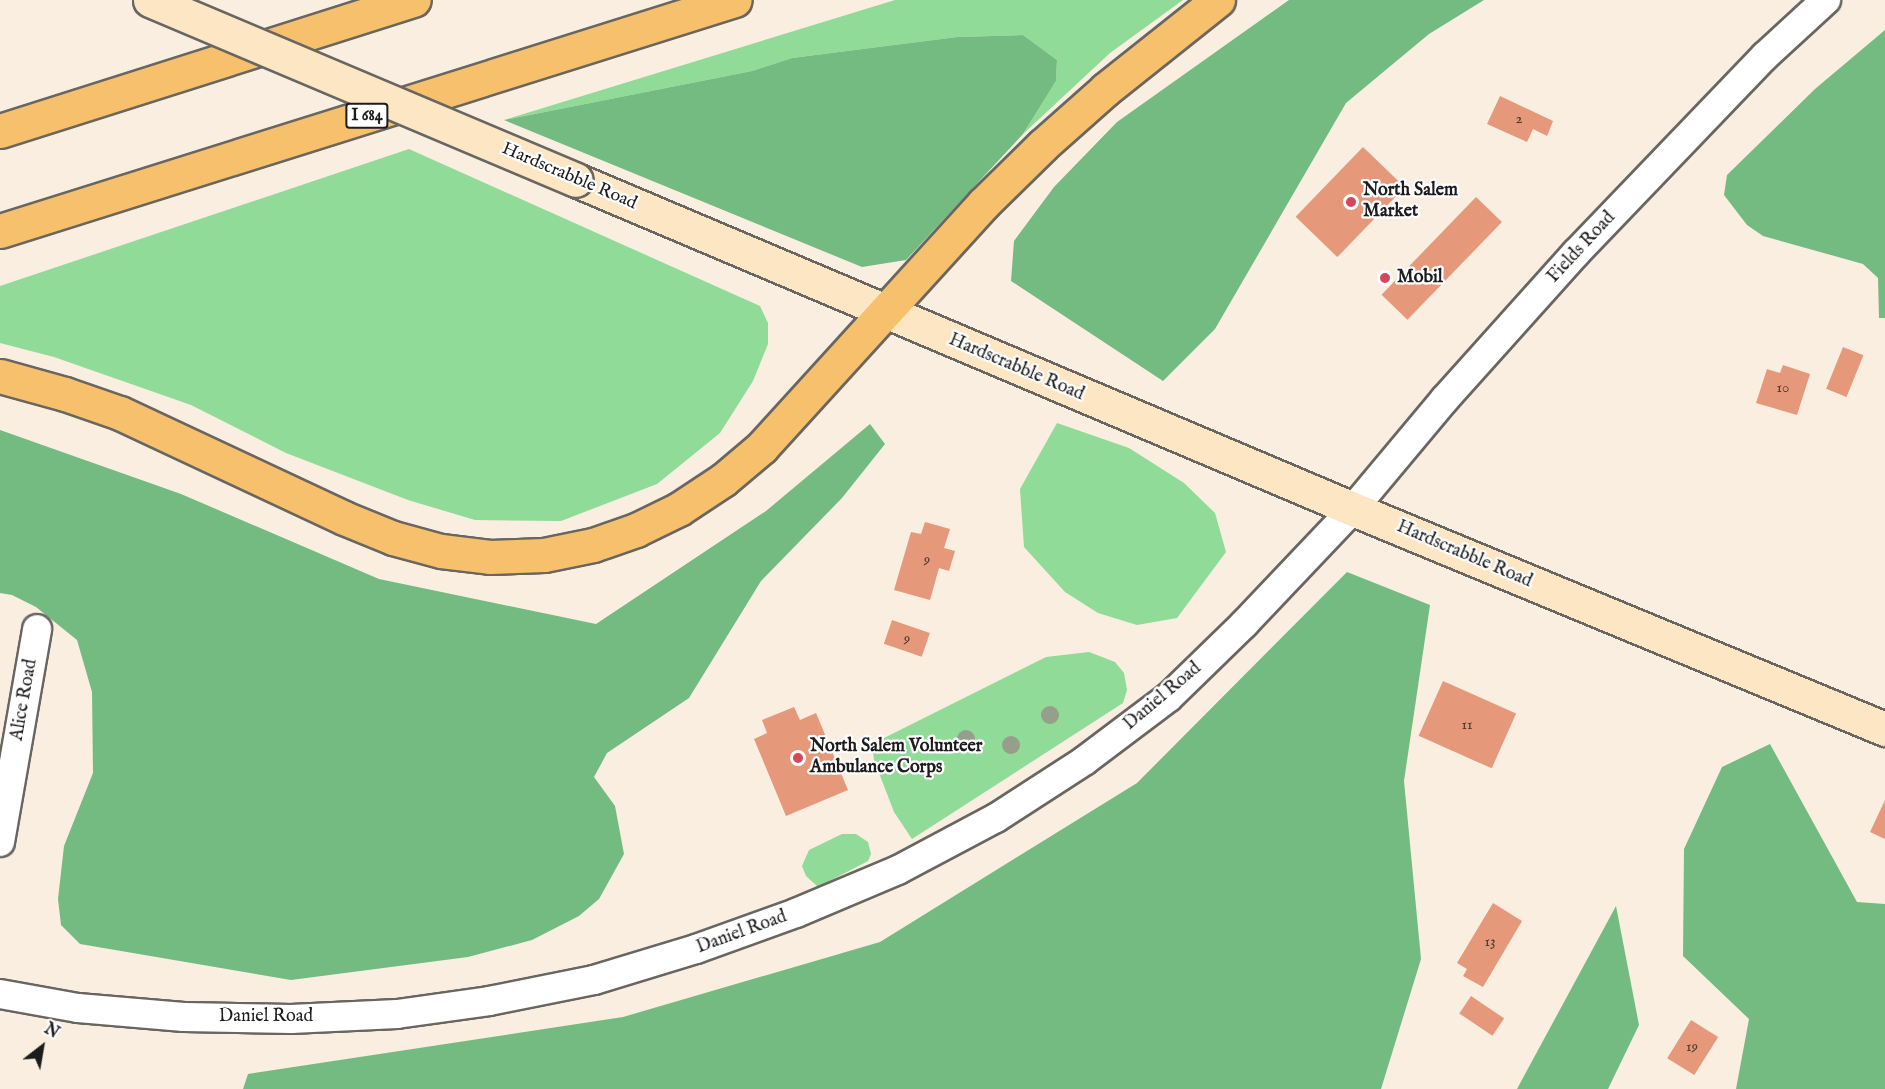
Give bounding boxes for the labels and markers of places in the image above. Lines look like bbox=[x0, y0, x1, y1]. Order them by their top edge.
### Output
place label: North Salem Market bbox=[1363, 181, 1458, 224]
marker: North Salem Market bbox=[1344, 195, 1358, 209]
place label: Mobil bbox=[1397, 267, 1443, 289]
marker: Mobil bbox=[1378, 271, 1392, 285]
place label: North Salem Volunteer Ambulance Corps bbox=[810, 737, 982, 780]
marker: North Salem Volunteer Ambulance Corps bbox=[791, 751, 805, 765]

